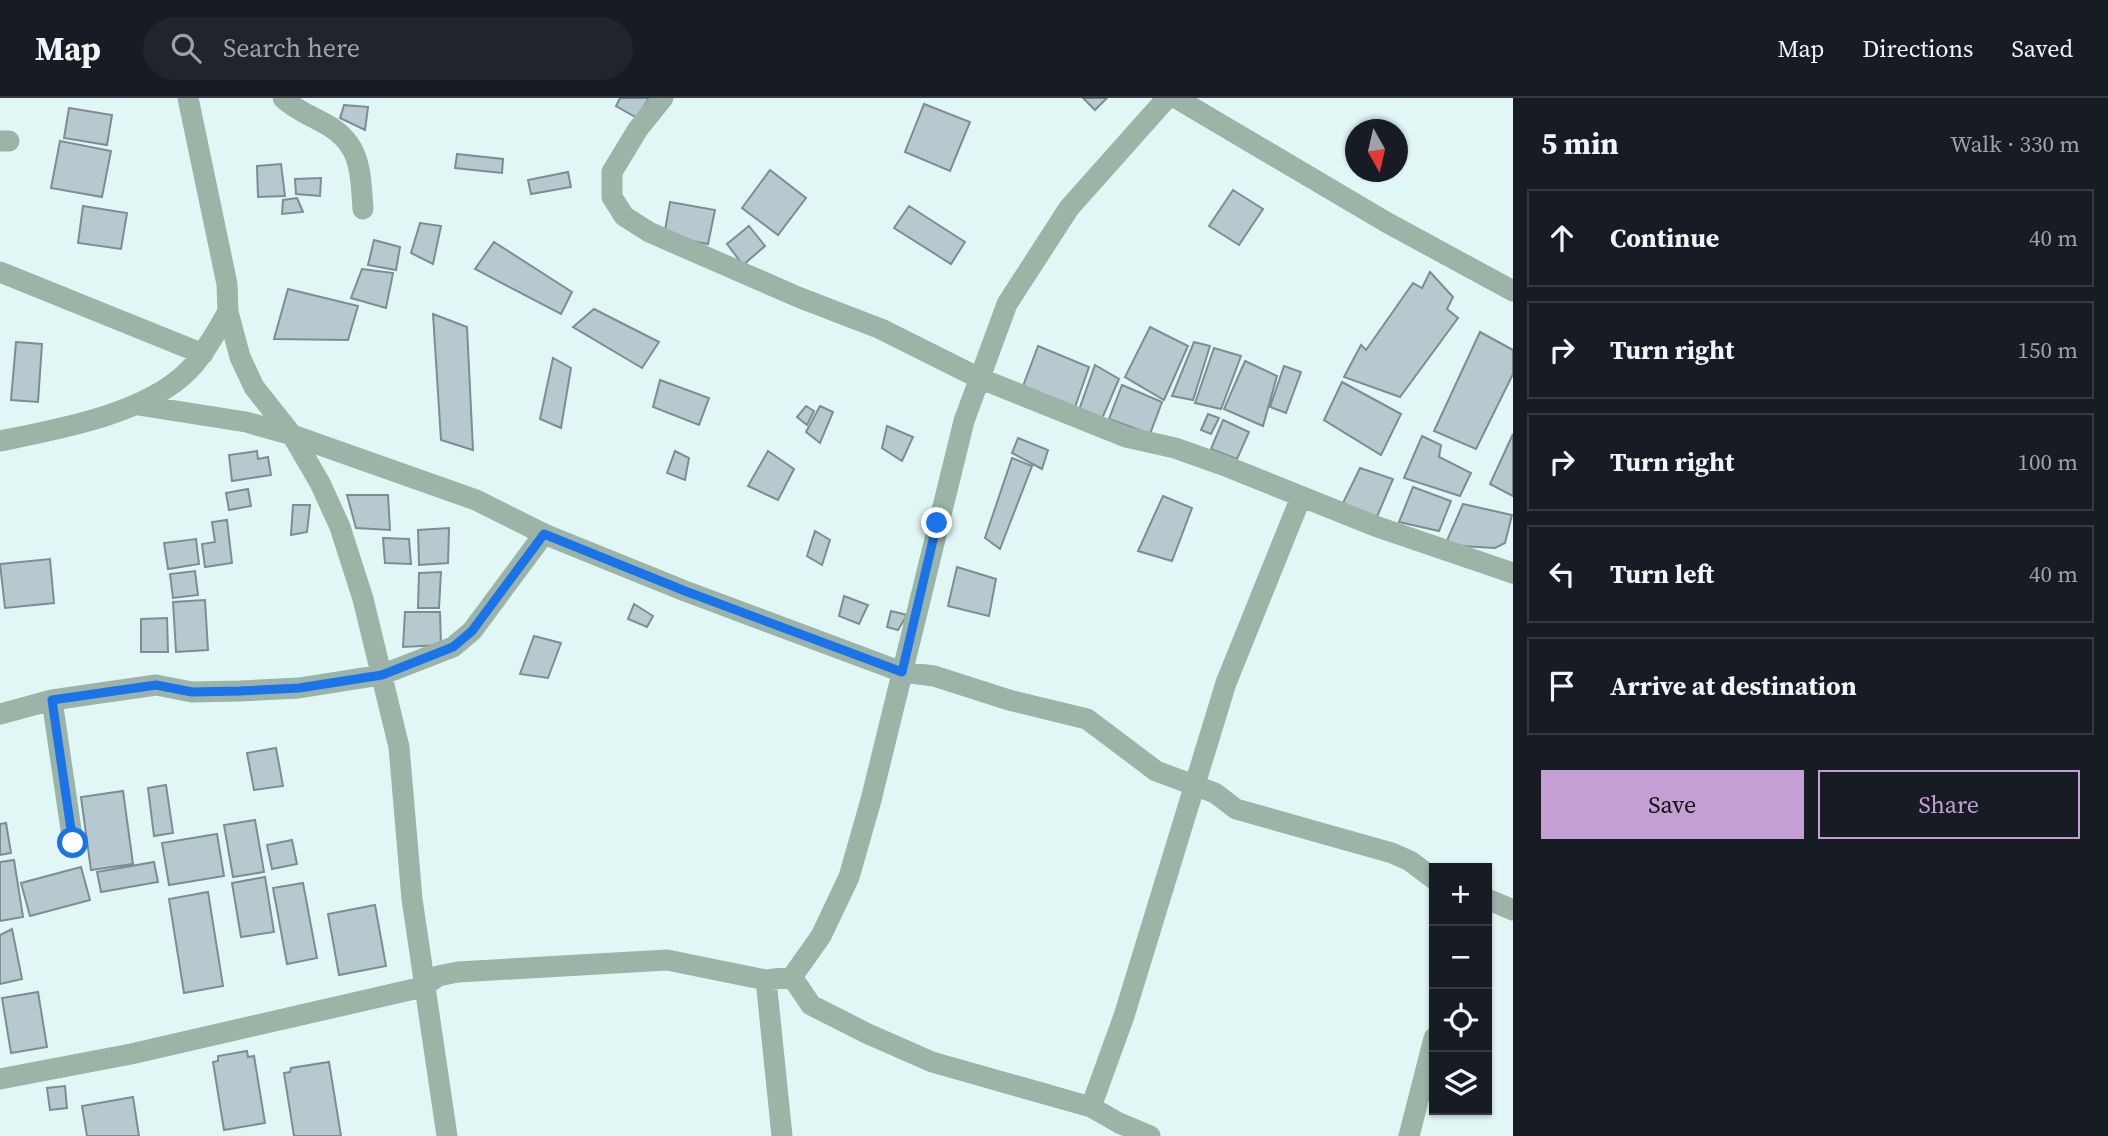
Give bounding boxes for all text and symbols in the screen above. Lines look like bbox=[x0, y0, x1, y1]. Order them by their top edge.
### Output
search box bbox=[143, 17, 633, 80]
text: Map bbox=[35, 26, 101, 71]
icon: search bbox=[167, 29, 205, 67]
text: Search here bbox=[223, 30, 360, 66]
text: Map bbox=[1777, 32, 1824, 65]
text: Directions bbox=[1862, 32, 1973, 65]
text: Saved bbox=[2011, 32, 2073, 65]
north arrow bbox=[1345, 119, 1408, 182]
text: 5 min bbox=[1541, 123, 1619, 164]
text: Walk · 330 m bbox=[1950, 128, 2080, 160]
icon: ahead bbox=[1543, 219, 1581, 257]
text: Continue bbox=[1610, 220, 1719, 256]
text: 40 m bbox=[2029, 222, 2078, 254]
icon: right bbox=[1543, 331, 1581, 369]
text: Turn right bbox=[1610, 332, 1734, 368]
text: 150 m bbox=[2017, 334, 2078, 366]
icon: right bbox=[1543, 443, 1581, 481]
text: Turn right bbox=[1610, 444, 1734, 480]
text: 100 m bbox=[2017, 446, 2078, 478]
route end bbox=[921, 507, 952, 538]
icon: left bbox=[1543, 555, 1581, 593]
text: Turn left bbox=[1610, 556, 1714, 592]
text: 40 m bbox=[2029, 558, 2078, 590]
icon: arrive bbox=[1543, 667, 1581, 705]
text: Arrive at destination bbox=[1610, 668, 1857, 704]
button: Save bbox=[1541, 770, 1804, 839]
button: Share bbox=[1818, 770, 2080, 839]
route start bbox=[57, 827, 88, 858]
map controls bbox=[1429, 863, 1492, 1115]
button: + bbox=[1429, 863, 1492, 926]
button: − bbox=[1429, 926, 1492, 989]
button: locate bbox=[1429, 989, 1492, 1052]
button: layers bbox=[1429, 1052, 1492, 1115]

